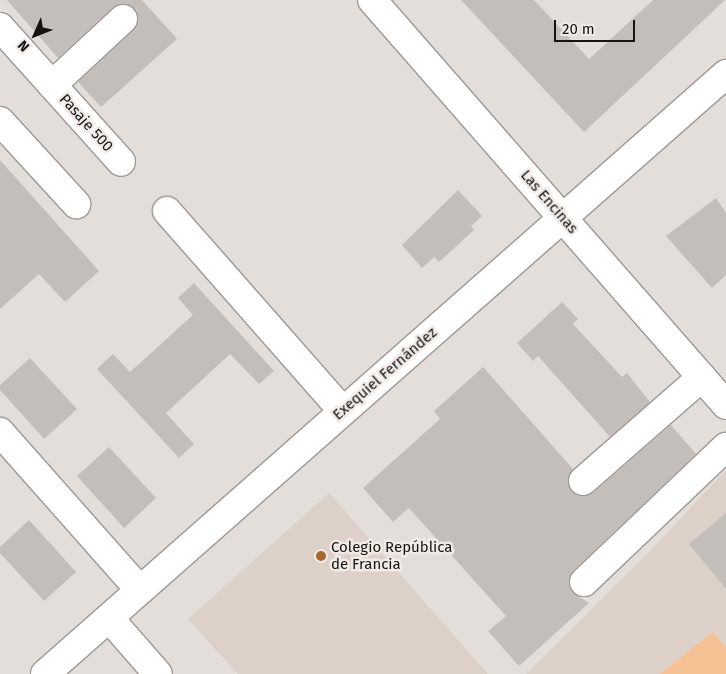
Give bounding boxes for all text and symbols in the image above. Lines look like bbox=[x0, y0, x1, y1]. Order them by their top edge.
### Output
north arrow bbox=[10, 10, 60, 60]
scale bar bbox=[556, 10, 637, 42]
text: 20 m bbox=[562, 20, 595, 38]
text: N bbox=[15, 37, 33, 55]
street label: Pasaje 500 bbox=[55, 90, 117, 156]
street label: Las Encinas bbox=[517, 167, 581, 237]
street label: Exequiel Fernández bbox=[329, 324, 441, 424]
place label: Colegio República de Francia bbox=[331, 538, 452, 573]
marker: Colegio República de Francia bbox=[315, 550, 327, 562]

